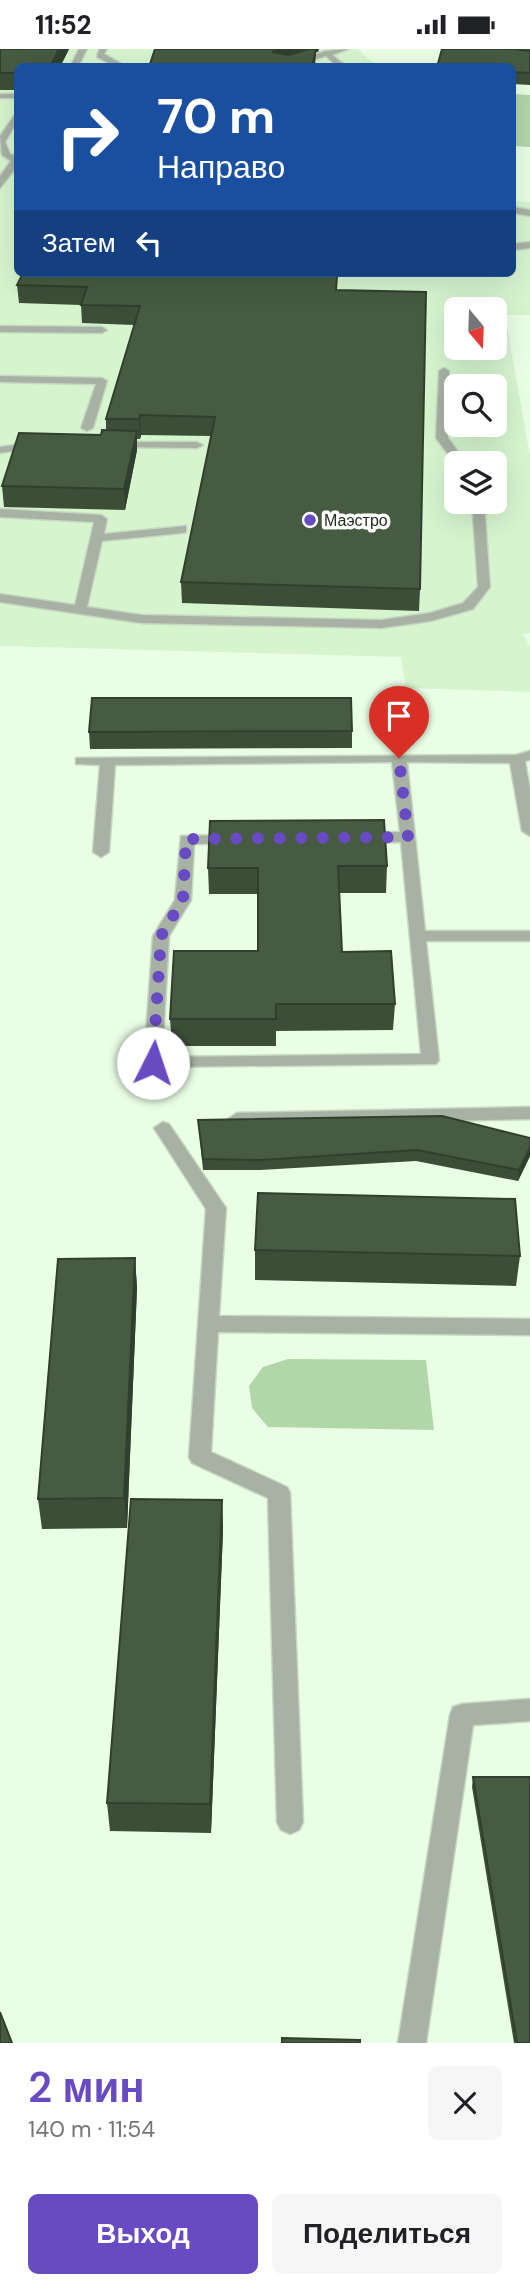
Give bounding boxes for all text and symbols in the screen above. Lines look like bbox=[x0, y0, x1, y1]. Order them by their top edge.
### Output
text: 11:52 bbox=[35, 8, 92, 42]
text: 70 m bbox=[157, 84, 275, 148]
icon: right bbox=[42, 91, 133, 182]
text: Направо bbox=[157, 146, 285, 188]
icon: left bbox=[130, 224, 168, 262]
text: Затем bbox=[42, 226, 116, 260]
north arrow bbox=[444, 297, 508, 361]
map controls bbox=[444, 297, 507, 514]
button: search bbox=[444, 374, 507, 437]
button: layers bbox=[444, 451, 507, 514]
place label: Маэстро bbox=[324, 510, 388, 531]
marker: Маэстро bbox=[302, 512, 318, 528]
pin bbox=[369, 686, 429, 758]
icon: arrive bbox=[380, 697, 418, 735]
position arrow bbox=[116, 1026, 190, 1100]
text: 2 мин bbox=[28, 2060, 145, 2115]
button: close bbox=[428, 2066, 502, 2140]
text: 140 m · 11:54 bbox=[28, 2114, 155, 2144]
button: Выход bbox=[28, 2194, 258, 2274]
button: Поделиться bbox=[272, 2194, 502, 2274]

